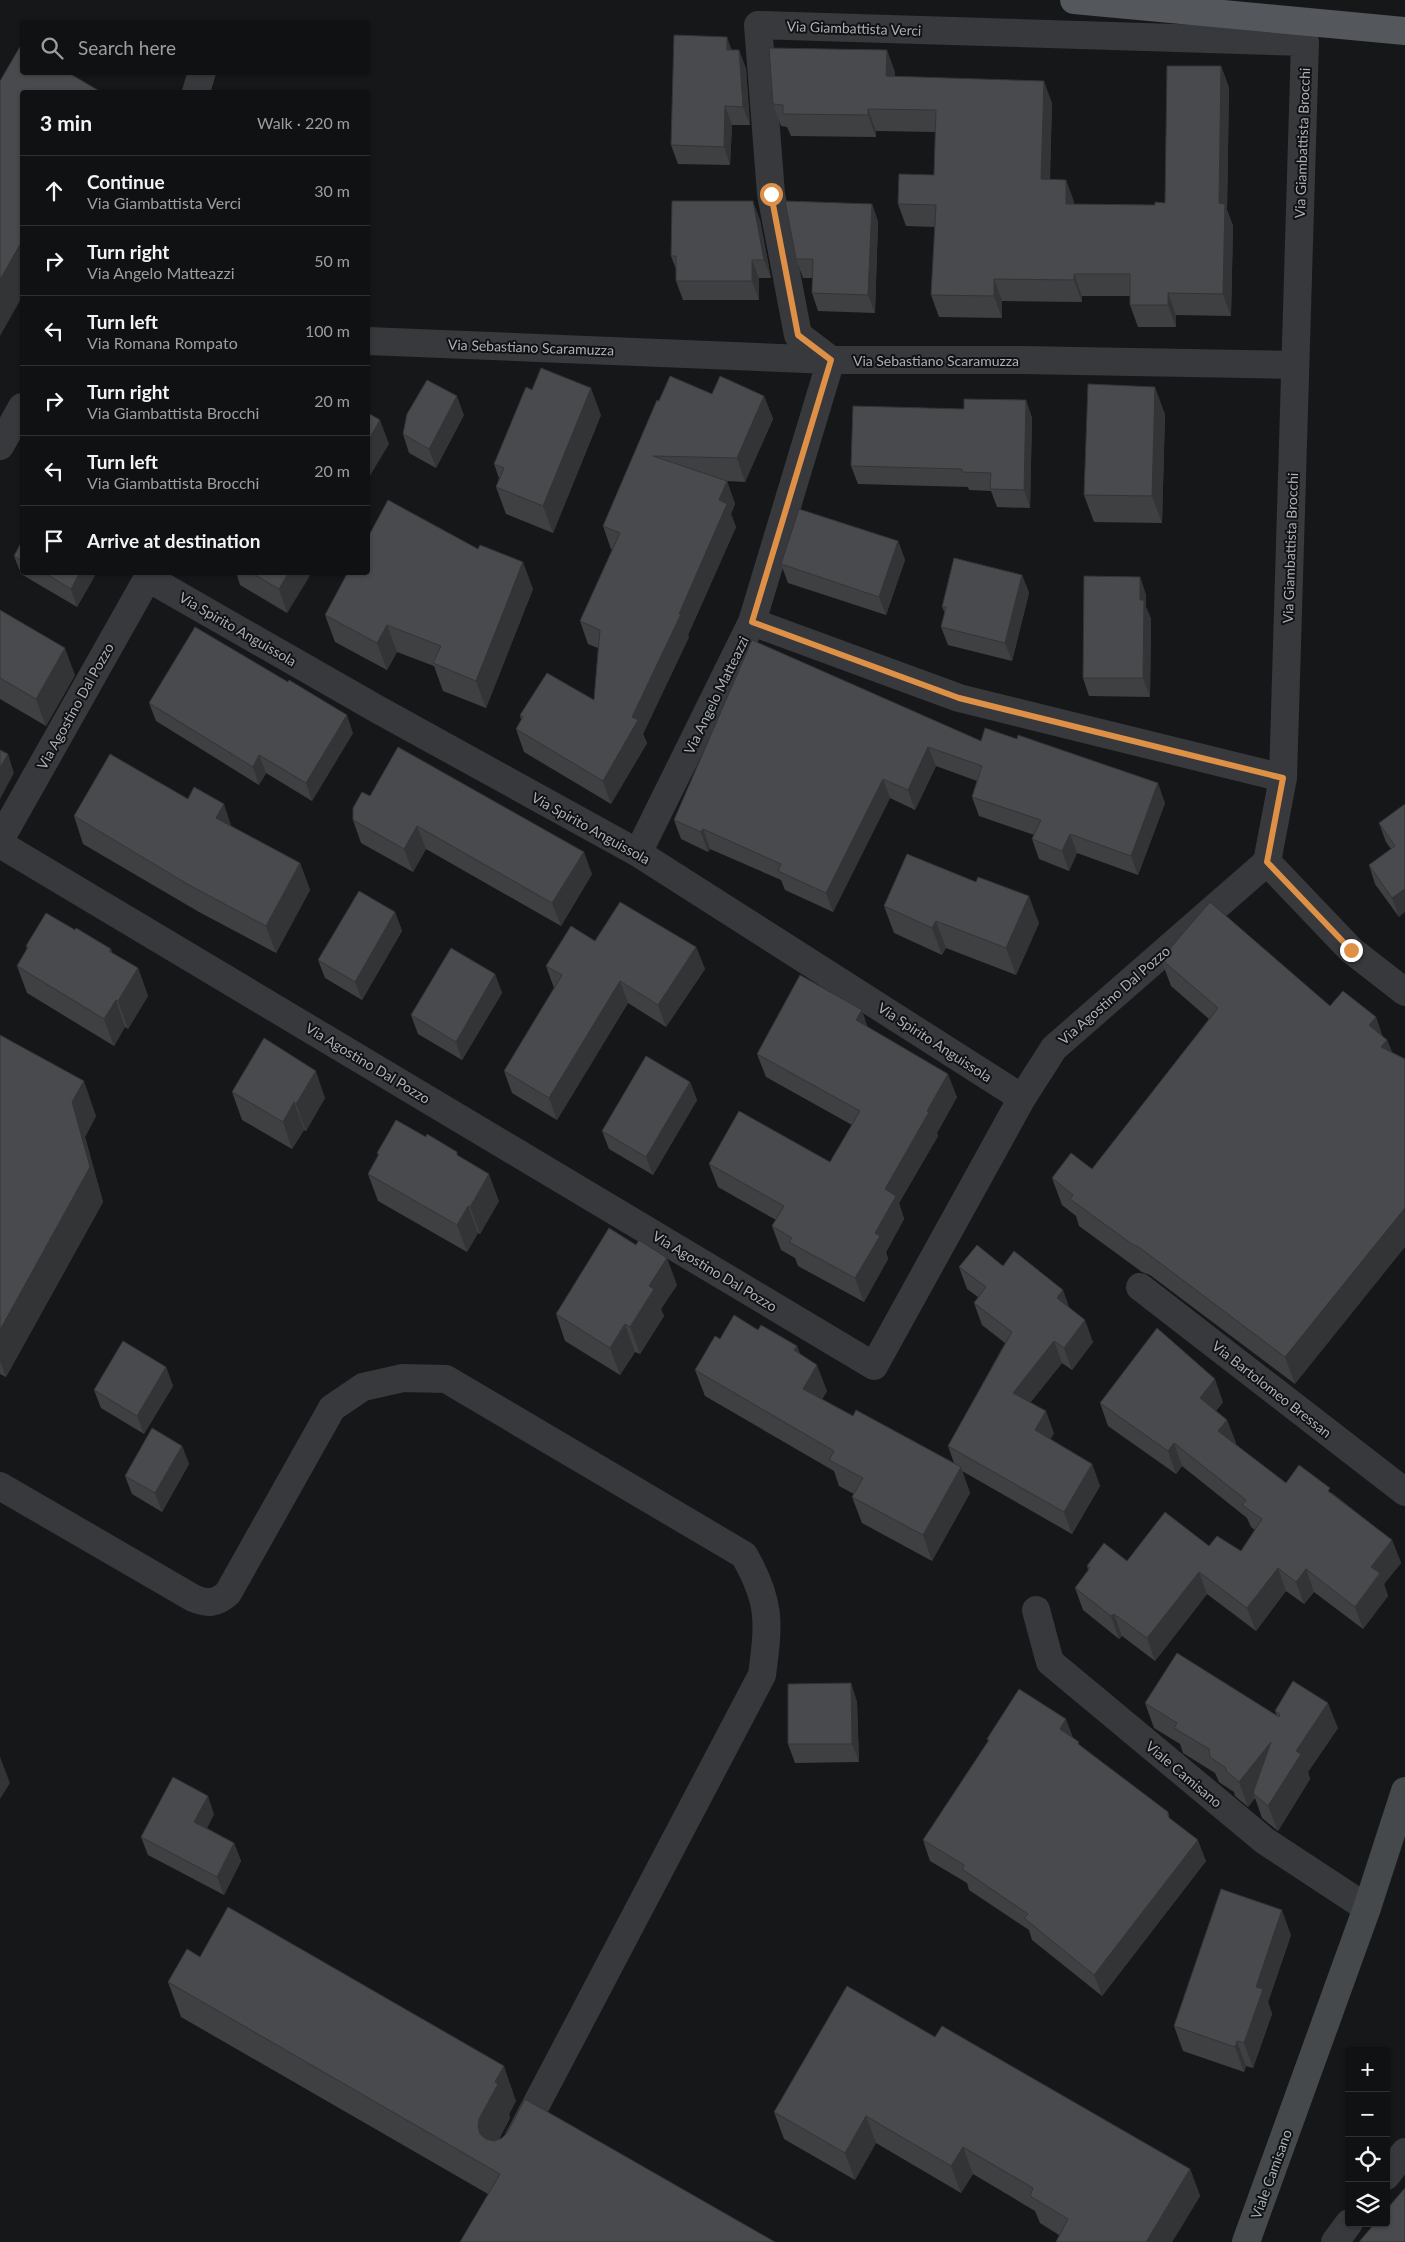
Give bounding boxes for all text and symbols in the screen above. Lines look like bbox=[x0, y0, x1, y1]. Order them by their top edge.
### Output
street label: Via Giambattista Verci bbox=[786, 17, 922, 39]
search box bbox=[20, 20, 370, 75]
icon: search bbox=[38, 34, 66, 62]
text: Search here bbox=[78, 36, 176, 59]
street label: Via Giambattista Brocchi bbox=[1291, 67, 1313, 219]
text: 3 min bbox=[40, 110, 92, 135]
text: Walk · 220 m bbox=[257, 113, 350, 132]
text: Continue bbox=[87, 170, 165, 193]
icon: ahead bbox=[40, 177, 68, 205]
text: 30 m bbox=[314, 181, 350, 200]
route start bbox=[760, 183, 783, 206]
text: Via Giambattista Verci bbox=[87, 193, 241, 212]
text: Turn right bbox=[87, 240, 169, 263]
icon: right bbox=[40, 247, 68, 275]
text: 50 m bbox=[314, 251, 350, 270]
text: Via Angelo Matteazzi bbox=[87, 263, 235, 282]
text: Turn left bbox=[87, 310, 158, 333]
icon: left bbox=[40, 317, 68, 345]
text: 100 m bbox=[305, 321, 350, 340]
text: Via Romana Rompato bbox=[87, 333, 238, 352]
street label: Via Sebastiano Scaramuzza bbox=[448, 336, 614, 358]
street label: Via Sebastiano Scaramuzza bbox=[853, 352, 1019, 369]
text: Turn right bbox=[87, 380, 169, 403]
icon: right bbox=[40, 387, 68, 415]
text: 20 m bbox=[314, 391, 350, 410]
text: Via Giambattista Brocchi bbox=[87, 403, 259, 422]
text: Turn left bbox=[87, 450, 158, 473]
icon: left bbox=[40, 457, 68, 485]
text: 20 m bbox=[314, 461, 350, 480]
street label: Via Giambattista Brocchi bbox=[1279, 472, 1301, 624]
text: Via Giambattista Brocchi bbox=[87, 473, 259, 492]
icon: arrive bbox=[40, 527, 68, 555]
text: Arrive at destination bbox=[87, 529, 260, 552]
street label: Via Spirito Anguissola bbox=[176, 588, 300, 670]
street label: Via Angelo Matteazzi bbox=[680, 633, 752, 757]
street label: Via Agostino Dal Pozzo bbox=[33, 640, 117, 772]
street label: Via Spirito Anguissola bbox=[529, 788, 653, 868]
route end bbox=[1340, 939, 1363, 962]
street label: Via Agostino Dal Pozzo bbox=[1055, 942, 1173, 1048]
street label: Via Spirito Anguissola bbox=[875, 999, 995, 1085]
street label: Via Agostino Dal Pozzo bbox=[303, 1019, 433, 1107]
street label: Via Agostino Dal Pozzo bbox=[650, 1227, 780, 1315]
street label: Via Bartolomeo Bressan bbox=[1209, 1337, 1335, 1441]
street label: Viale Camisano bbox=[1143, 1737, 1226, 1811]
map controls bbox=[1345, 2047, 1390, 2227]
button: + bbox=[1345, 2047, 1390, 2092]
button: − bbox=[1345, 2092, 1390, 2137]
street label: Viale Camisano bbox=[1247, 2127, 1295, 2221]
button: locate bbox=[1345, 2137, 1390, 2182]
button: layers bbox=[1345, 2182, 1390, 2227]

